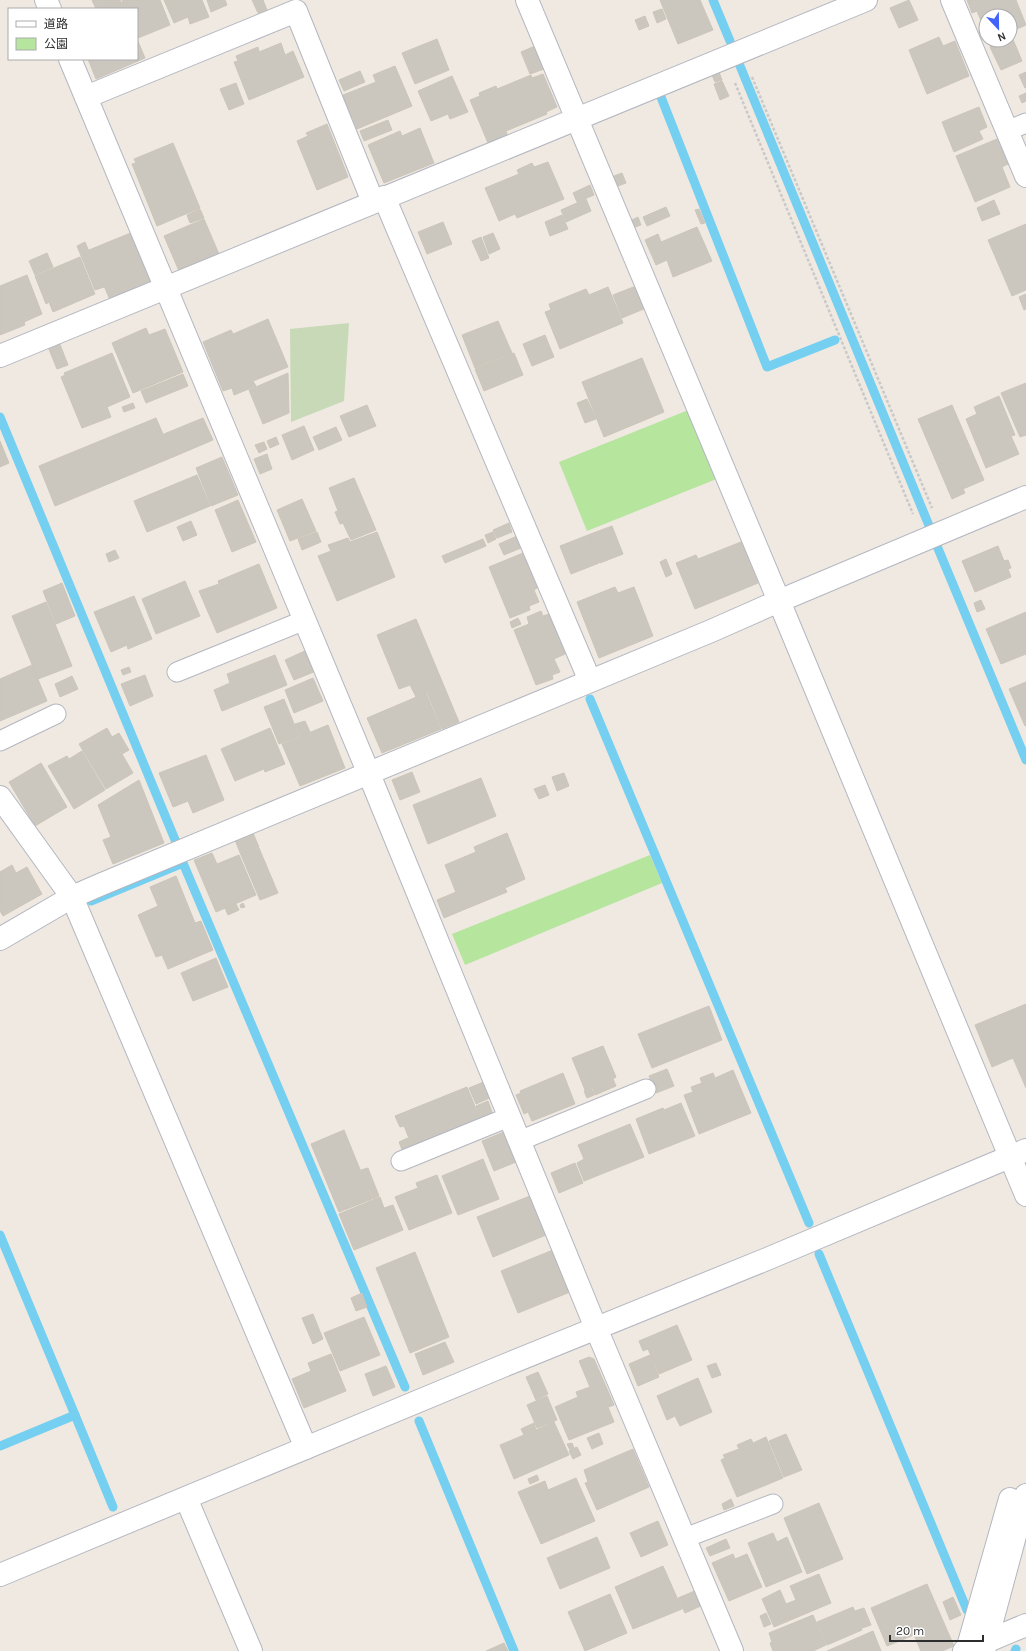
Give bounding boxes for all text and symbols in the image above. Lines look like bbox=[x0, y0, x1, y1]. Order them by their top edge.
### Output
legend bbox=[8, 8, 138, 60]
north arrow bbox=[978, 8, 1018, 48]
text: 道路 bbox=[44, 17, 68, 31]
text: N bbox=[995, 29, 1008, 44]
text: 公園 bbox=[44, 37, 68, 51]
scale bar bbox=[890, 1617, 983, 1643]
text: 20 m bbox=[896, 1624, 924, 1638]

